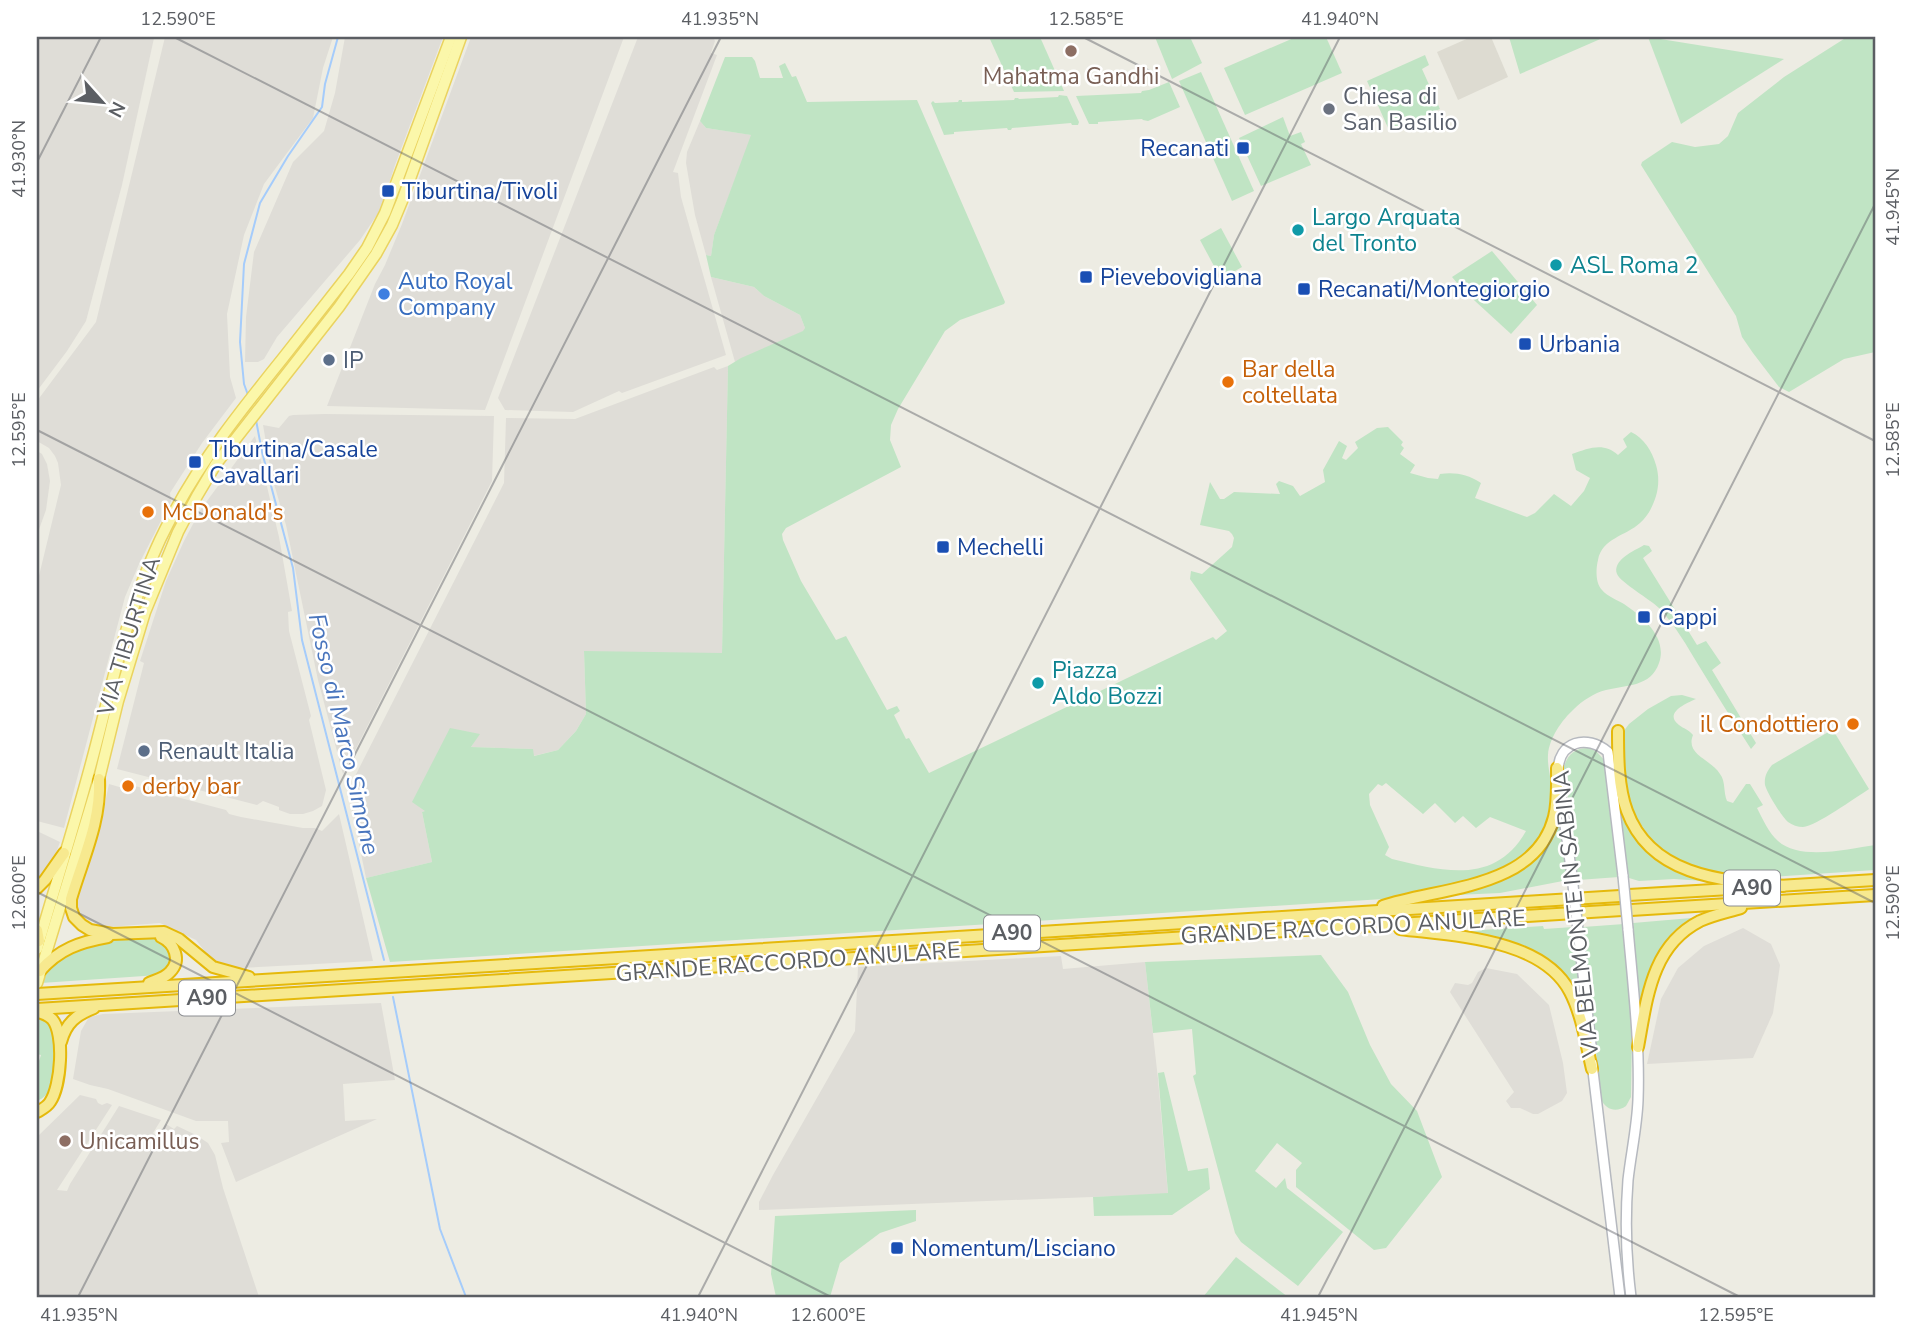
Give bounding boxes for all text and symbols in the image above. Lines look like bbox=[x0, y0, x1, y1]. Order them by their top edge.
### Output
text: 12.590°E bbox=[140, 7, 216, 31]
text: 41.935°N bbox=[681, 7, 759, 31]
text: 12.585°E bbox=[1048, 7, 1124, 31]
text: 41.940°N bbox=[1301, 7, 1379, 31]
marker: Mahatma Gandhi bbox=[1063, 43, 1079, 59]
place label: Mahatma Gandhi bbox=[983, 61, 1159, 92]
north arrow bbox=[66, 66, 136, 136]
place label: Chiesa di San Basilio bbox=[1343, 81, 1457, 138]
text: N bbox=[101, 97, 131, 122]
marker: Chiesa di San Basilio bbox=[1321, 101, 1337, 117]
text: 41.930°N bbox=[7, 120, 31, 198]
place label: Recanati bbox=[1140, 133, 1229, 164]
marker: Recanati bbox=[1235, 140, 1251, 156]
text: 41.945°N bbox=[1881, 168, 1905, 246]
place label: Tiburtina/Tivoli bbox=[402, 176, 558, 207]
marker: Tiburtina/Tivoli bbox=[380, 183, 396, 199]
place label: Largo Arquata del Tronto bbox=[1312, 202, 1461, 259]
marker: Largo Arquata del Tronto bbox=[1290, 222, 1306, 238]
place label: ASL Roma 2 bbox=[1570, 250, 1699, 281]
marker: ASL Roma 2 bbox=[1548, 257, 1564, 273]
place label: Pievebovigliana bbox=[1100, 262, 1262, 293]
place label: Auto Royal Company bbox=[398, 266, 513, 323]
marker: Pievebovigliana bbox=[1078, 269, 1094, 285]
place label: Recanati/Montegiorgio bbox=[1318, 274, 1550, 305]
marker: Recanati/Montegiorgio bbox=[1296, 281, 1312, 297]
marker: Auto Royal Company bbox=[376, 286, 392, 302]
place label: Urbania bbox=[1539, 329, 1620, 360]
marker: Urbania bbox=[1517, 336, 1533, 352]
place label: IP bbox=[343, 345, 363, 376]
marker: IP bbox=[321, 352, 337, 368]
place label: Bar della coltellata bbox=[1242, 354, 1338, 411]
marker: Bar della coltellata bbox=[1220, 374, 1236, 390]
text: 12.595°E bbox=[7, 392, 31, 468]
text: 12.585°E bbox=[1881, 402, 1905, 478]
place label: Tiburtina/Casale Cavallari bbox=[209, 434, 378, 491]
marker: Tiburtina/Casale Cavallari bbox=[187, 454, 203, 470]
place label: McDonald's bbox=[162, 497, 284, 528]
marker: McDonald's bbox=[140, 504, 156, 520]
place label: Mechelli bbox=[957, 532, 1044, 563]
marker: Mechelli bbox=[935, 539, 951, 555]
street label: VIA TIBURTINA bbox=[90, 552, 168, 720]
place label: Cappi bbox=[1658, 602, 1717, 633]
marker: Cappi bbox=[1636, 609, 1652, 625]
water label: Fosso di Marco Simone bbox=[301, 610, 387, 858]
place label: Piazza Aldo Bozzi bbox=[1052, 655, 1162, 712]
marker: Piazza Aldo Bozzi bbox=[1030, 675, 1046, 691]
place label: il Condottiero bbox=[1700, 709, 1839, 740]
marker: il Condottiero bbox=[1845, 716, 1861, 732]
place label: Renault Italia bbox=[158, 736, 295, 767]
marker: Renault Italia bbox=[136, 743, 152, 759]
street label: VIA BELMONTE IN SABINA bbox=[1545, 769, 1607, 1060]
place label: derby bar bbox=[142, 771, 241, 802]
marker: derby bar bbox=[120, 778, 136, 794]
text: 12.600°E bbox=[7, 855, 31, 931]
text: 12.590°E bbox=[1881, 865, 1905, 941]
road number: A90 bbox=[1724, 870, 1780, 906]
street label: GRANDE RACCORDO ANULARE bbox=[1180, 902, 1526, 952]
road number: A90 bbox=[984, 916, 1040, 950]
street label: GRANDE RACCORDO ANULARE bbox=[615, 934, 961, 990]
road number: A90 bbox=[179, 981, 235, 1016]
place label: Unicamillus bbox=[79, 1126, 200, 1157]
marker: Unicamillus bbox=[57, 1133, 73, 1149]
place label: Nomentum/Lisciano bbox=[911, 1233, 1116, 1264]
marker: Nomentum/Lisciano bbox=[889, 1240, 905, 1256]
text: 41.935°N bbox=[40, 1303, 118, 1327]
text: 41.940°N bbox=[660, 1303, 738, 1327]
text: 12.600°E bbox=[790, 1303, 866, 1327]
text: 41.945°N bbox=[1280, 1303, 1358, 1327]
text: 12.595°E bbox=[1698, 1303, 1774, 1327]

